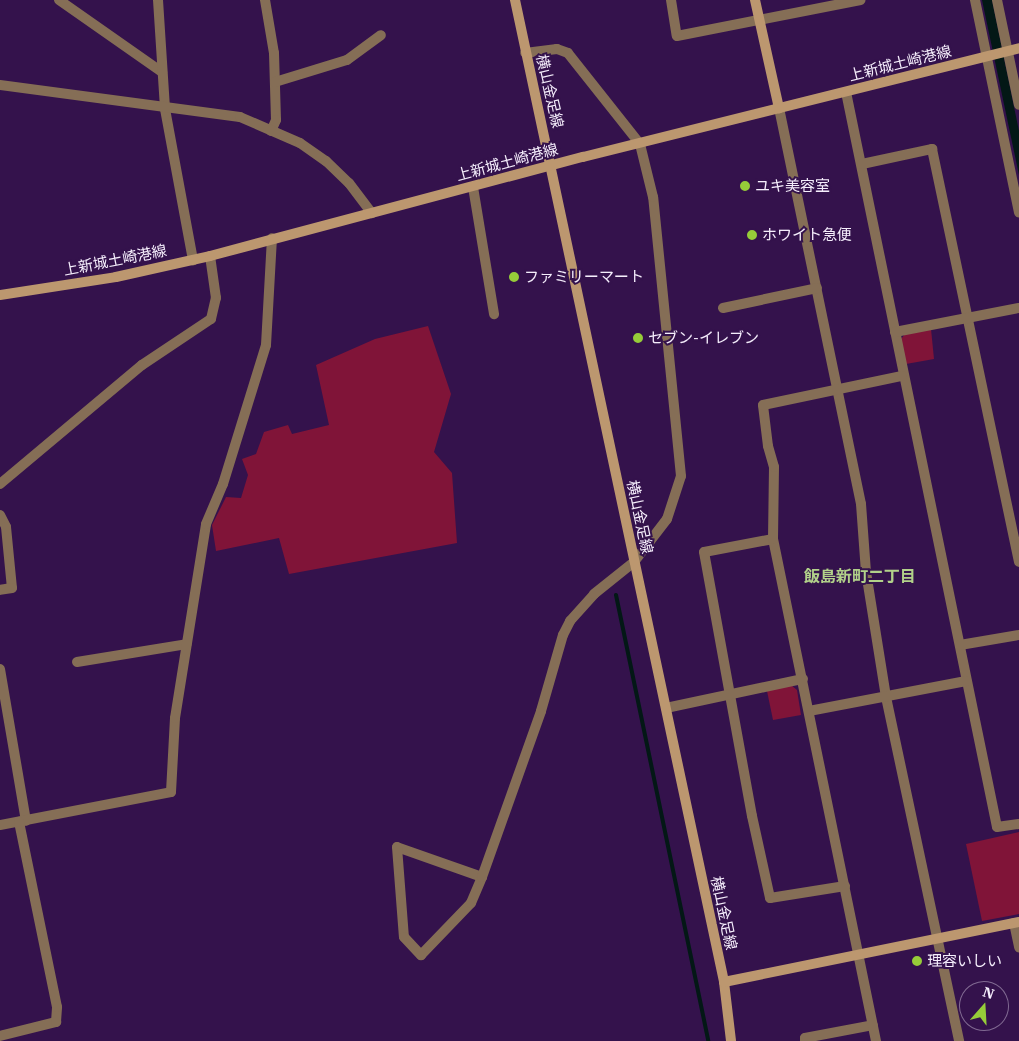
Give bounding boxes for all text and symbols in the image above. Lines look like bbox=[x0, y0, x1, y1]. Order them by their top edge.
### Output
street label: 上新城土崎港線 bbox=[847, 42, 953, 84]
street label: 横山金足線 bbox=[533, 52, 567, 130]
street label: 上新城土崎港線 bbox=[454, 140, 560, 184]
place label: ユキ美容室 bbox=[755, 177, 830, 195]
marker: ユキ美容室 bbox=[739, 180, 751, 192]
place label: ホワイト急便 bbox=[762, 226, 852, 244]
marker: ホワイト急便 bbox=[746, 229, 758, 241]
street label: 上新城土崎港線 bbox=[62, 241, 168, 279]
place label: ファミリーマート bbox=[524, 268, 644, 286]
marker: ファミリーマート bbox=[508, 271, 520, 283]
place label: セブン-イレブン bbox=[648, 329, 759, 347]
marker: セブン-イレブン bbox=[632, 332, 644, 344]
street label: 横山金足線 bbox=[623, 478, 657, 556]
district label: 飯島新町二丁目 bbox=[804, 566, 916, 586]
street label: 横山金足線 bbox=[707, 874, 741, 952]
place label: 理容いしい bbox=[927, 952, 1002, 970]
marker: 理容いしい bbox=[911, 955, 923, 967]
north arrow bbox=[959, 981, 1009, 1031]
text: N bbox=[980, 982, 997, 1003]

